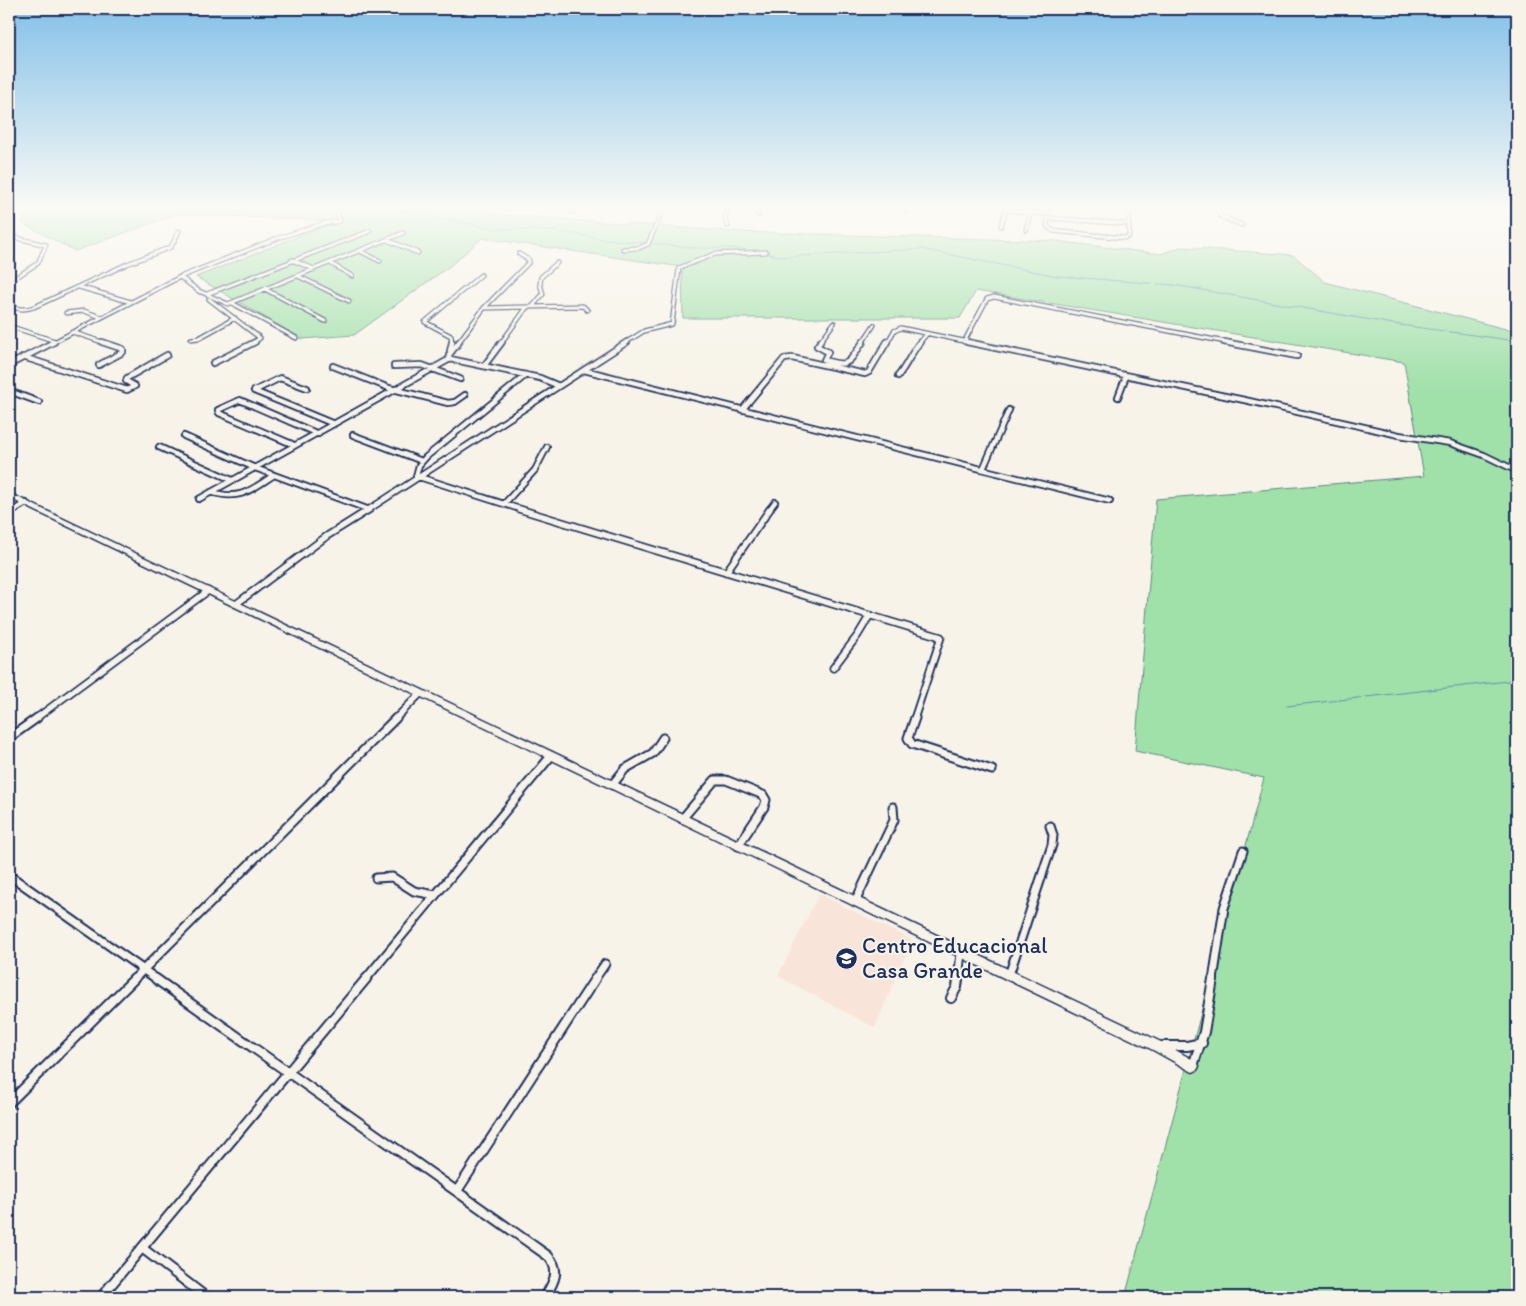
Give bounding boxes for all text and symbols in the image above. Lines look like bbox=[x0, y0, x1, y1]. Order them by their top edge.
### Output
place label: Centro Educacional Casa Grande bbox=[862, 932, 1047, 984]
school or university icon: Centro Educacional Casa Grande bbox=[834, 946, 858, 970]

